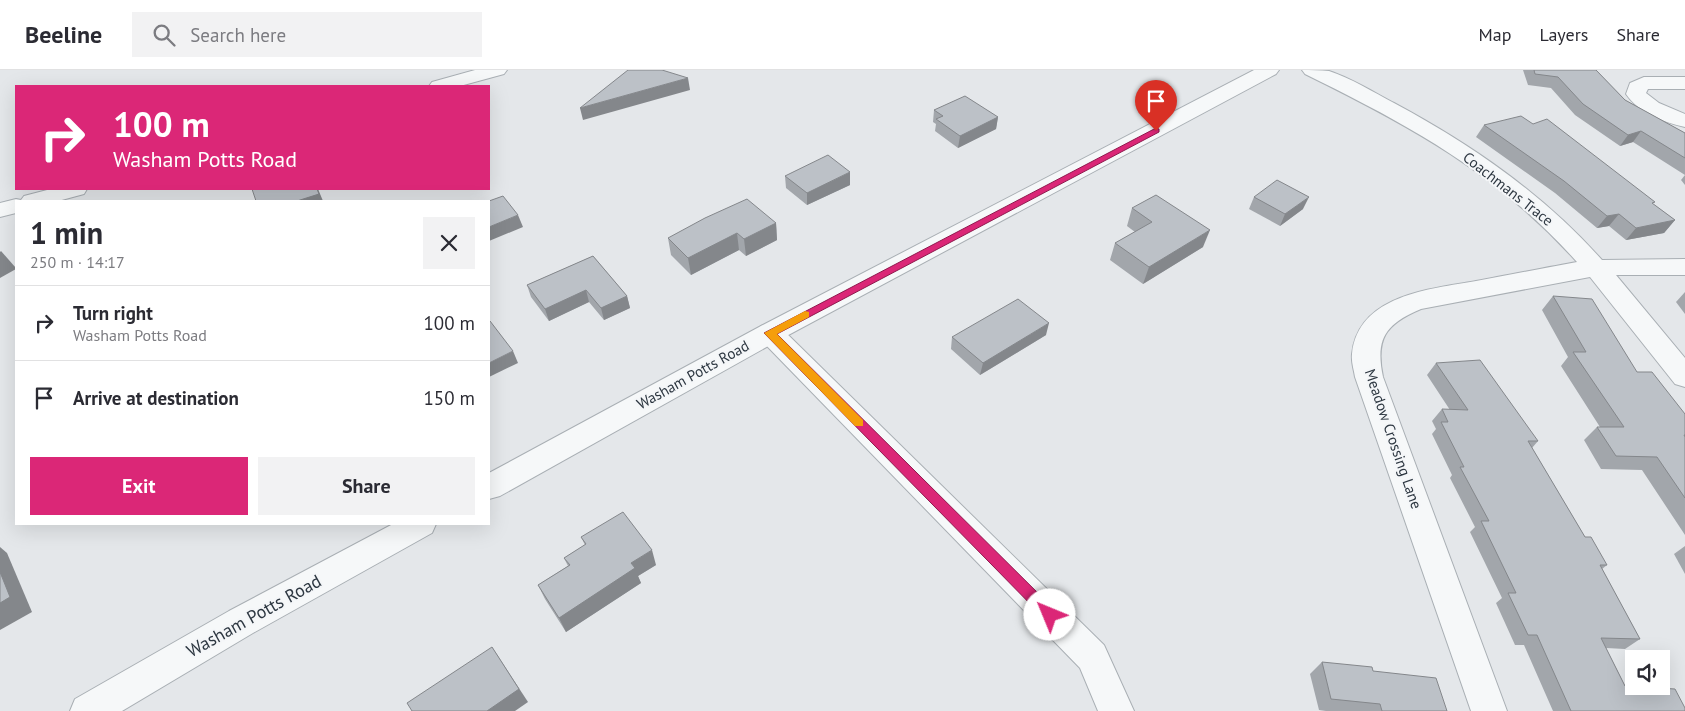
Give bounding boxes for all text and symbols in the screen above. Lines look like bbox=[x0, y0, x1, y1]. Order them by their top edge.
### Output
search box bbox=[132, 12, 482, 57]
text: Beeline bbox=[25, 19, 102, 50]
icon: search bbox=[150, 21, 178, 49]
text: Search here bbox=[190, 23, 286, 47]
text: Map bbox=[1479, 23, 1511, 46]
text: Layers bbox=[1539, 23, 1588, 46]
text: Share bbox=[1616, 23, 1660, 46]
pin bbox=[1135, 80, 1177, 131]
icon: arrive bbox=[1142, 87, 1170, 115]
text: 100 m bbox=[113, 101, 210, 147]
icon: right bbox=[30, 105, 95, 170]
text: Washam Potts Road bbox=[113, 145, 297, 173]
street label: Coachmans Trace bbox=[1459, 147, 1557, 230]
text: 1 min bbox=[30, 213, 103, 252]
button: close bbox=[423, 217, 475, 269]
text: 250 m · 14:17 bbox=[30, 252, 125, 272]
text: Turn right bbox=[73, 301, 153, 325]
icon: right bbox=[30, 309, 58, 337]
text: 100 m bbox=[423, 311, 475, 335]
text: Washam Potts Road bbox=[73, 325, 207, 345]
street label: Washam Potts Road bbox=[633, 336, 752, 413]
street label: Meadow Crossing Lane bbox=[1361, 366, 1426, 511]
icon: arrive bbox=[30, 384, 58, 412]
text: Arrive at destination bbox=[73, 386, 239, 410]
text: 150 m bbox=[423, 386, 475, 410]
button: Exit bbox=[30, 457, 248, 515]
button: Share bbox=[258, 457, 475, 515]
street label: Washam Potts Road bbox=[182, 569, 325, 662]
position arrow bbox=[1023, 588, 1075, 640]
map controls bbox=[1625, 650, 1670, 695]
button: sound bbox=[1625, 650, 1670, 695]

